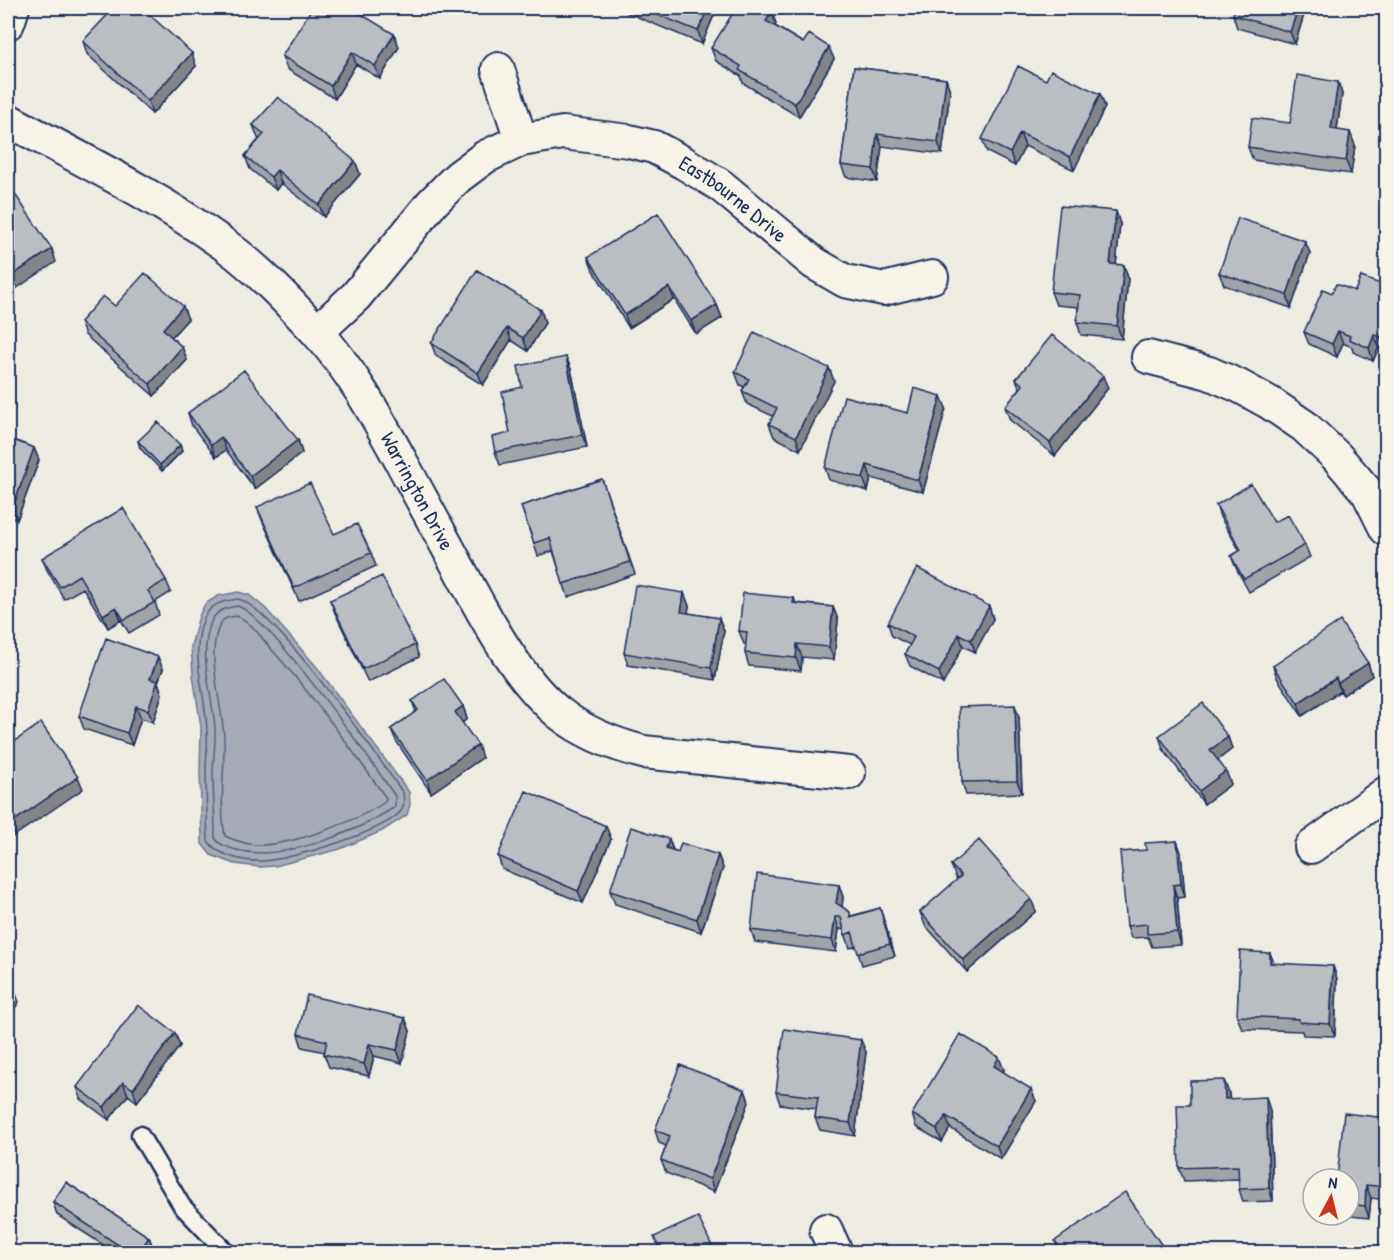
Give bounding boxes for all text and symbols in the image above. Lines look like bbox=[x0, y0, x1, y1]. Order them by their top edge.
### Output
street label: Eastbourne Drive bbox=[674, 148, 793, 249]
street label: Warrington Drive bbox=[374, 427, 462, 555]
north arrow bbox=[1301, 1167, 1361, 1227]
text: N bbox=[1327, 1171, 1339, 1194]

